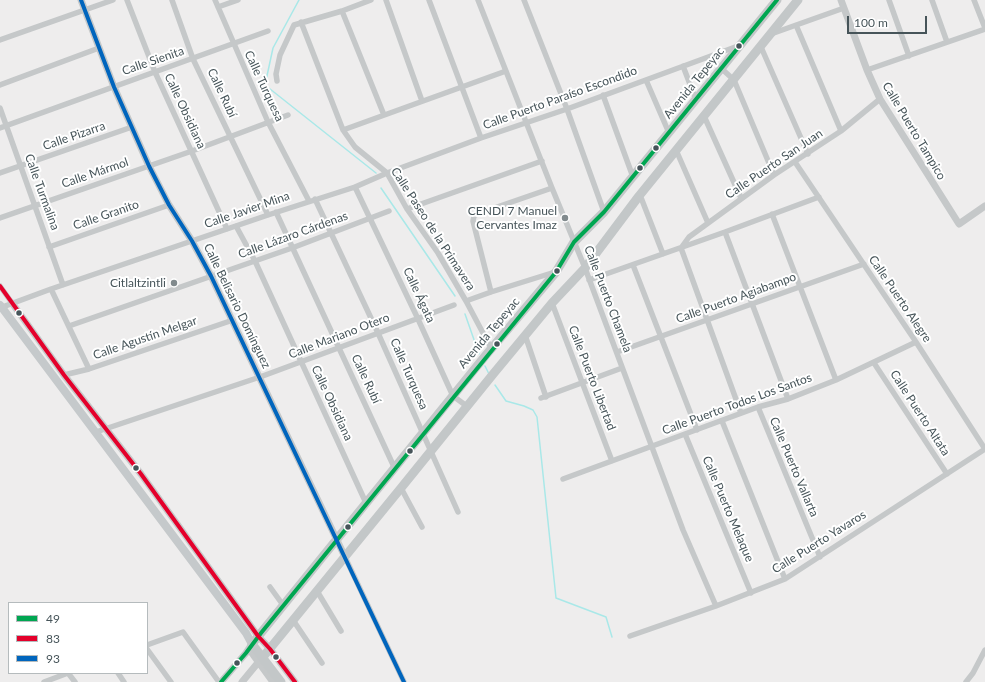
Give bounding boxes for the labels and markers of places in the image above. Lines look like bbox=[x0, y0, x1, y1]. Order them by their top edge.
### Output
unlabelled marker bbox=[734, 41, 744, 51]
unlabelled marker bbox=[651, 143, 661, 153]
unlabelled marker bbox=[635, 163, 645, 173]
place label: CENDI 7 Manuel Cervantes Imaz bbox=[468, 204, 557, 232]
marker: CENDI 7 Manuel Cervantes Imaz bbox=[560, 213, 570, 223]
unlabelled marker bbox=[552, 266, 562, 276]
place label: Citlaltzintli bbox=[110, 276, 166, 290]
marker: Citlaltzintli bbox=[169, 278, 179, 288]
unlabelled marker bbox=[14, 308, 24, 318]
unlabelled marker bbox=[492, 339, 502, 349]
unlabelled marker bbox=[405, 446, 415, 456]
unlabelled marker bbox=[131, 463, 141, 473]
unlabelled marker bbox=[343, 522, 353, 532]
unlabelled marker bbox=[271, 652, 281, 662]
unlabelled marker bbox=[232, 658, 242, 668]

